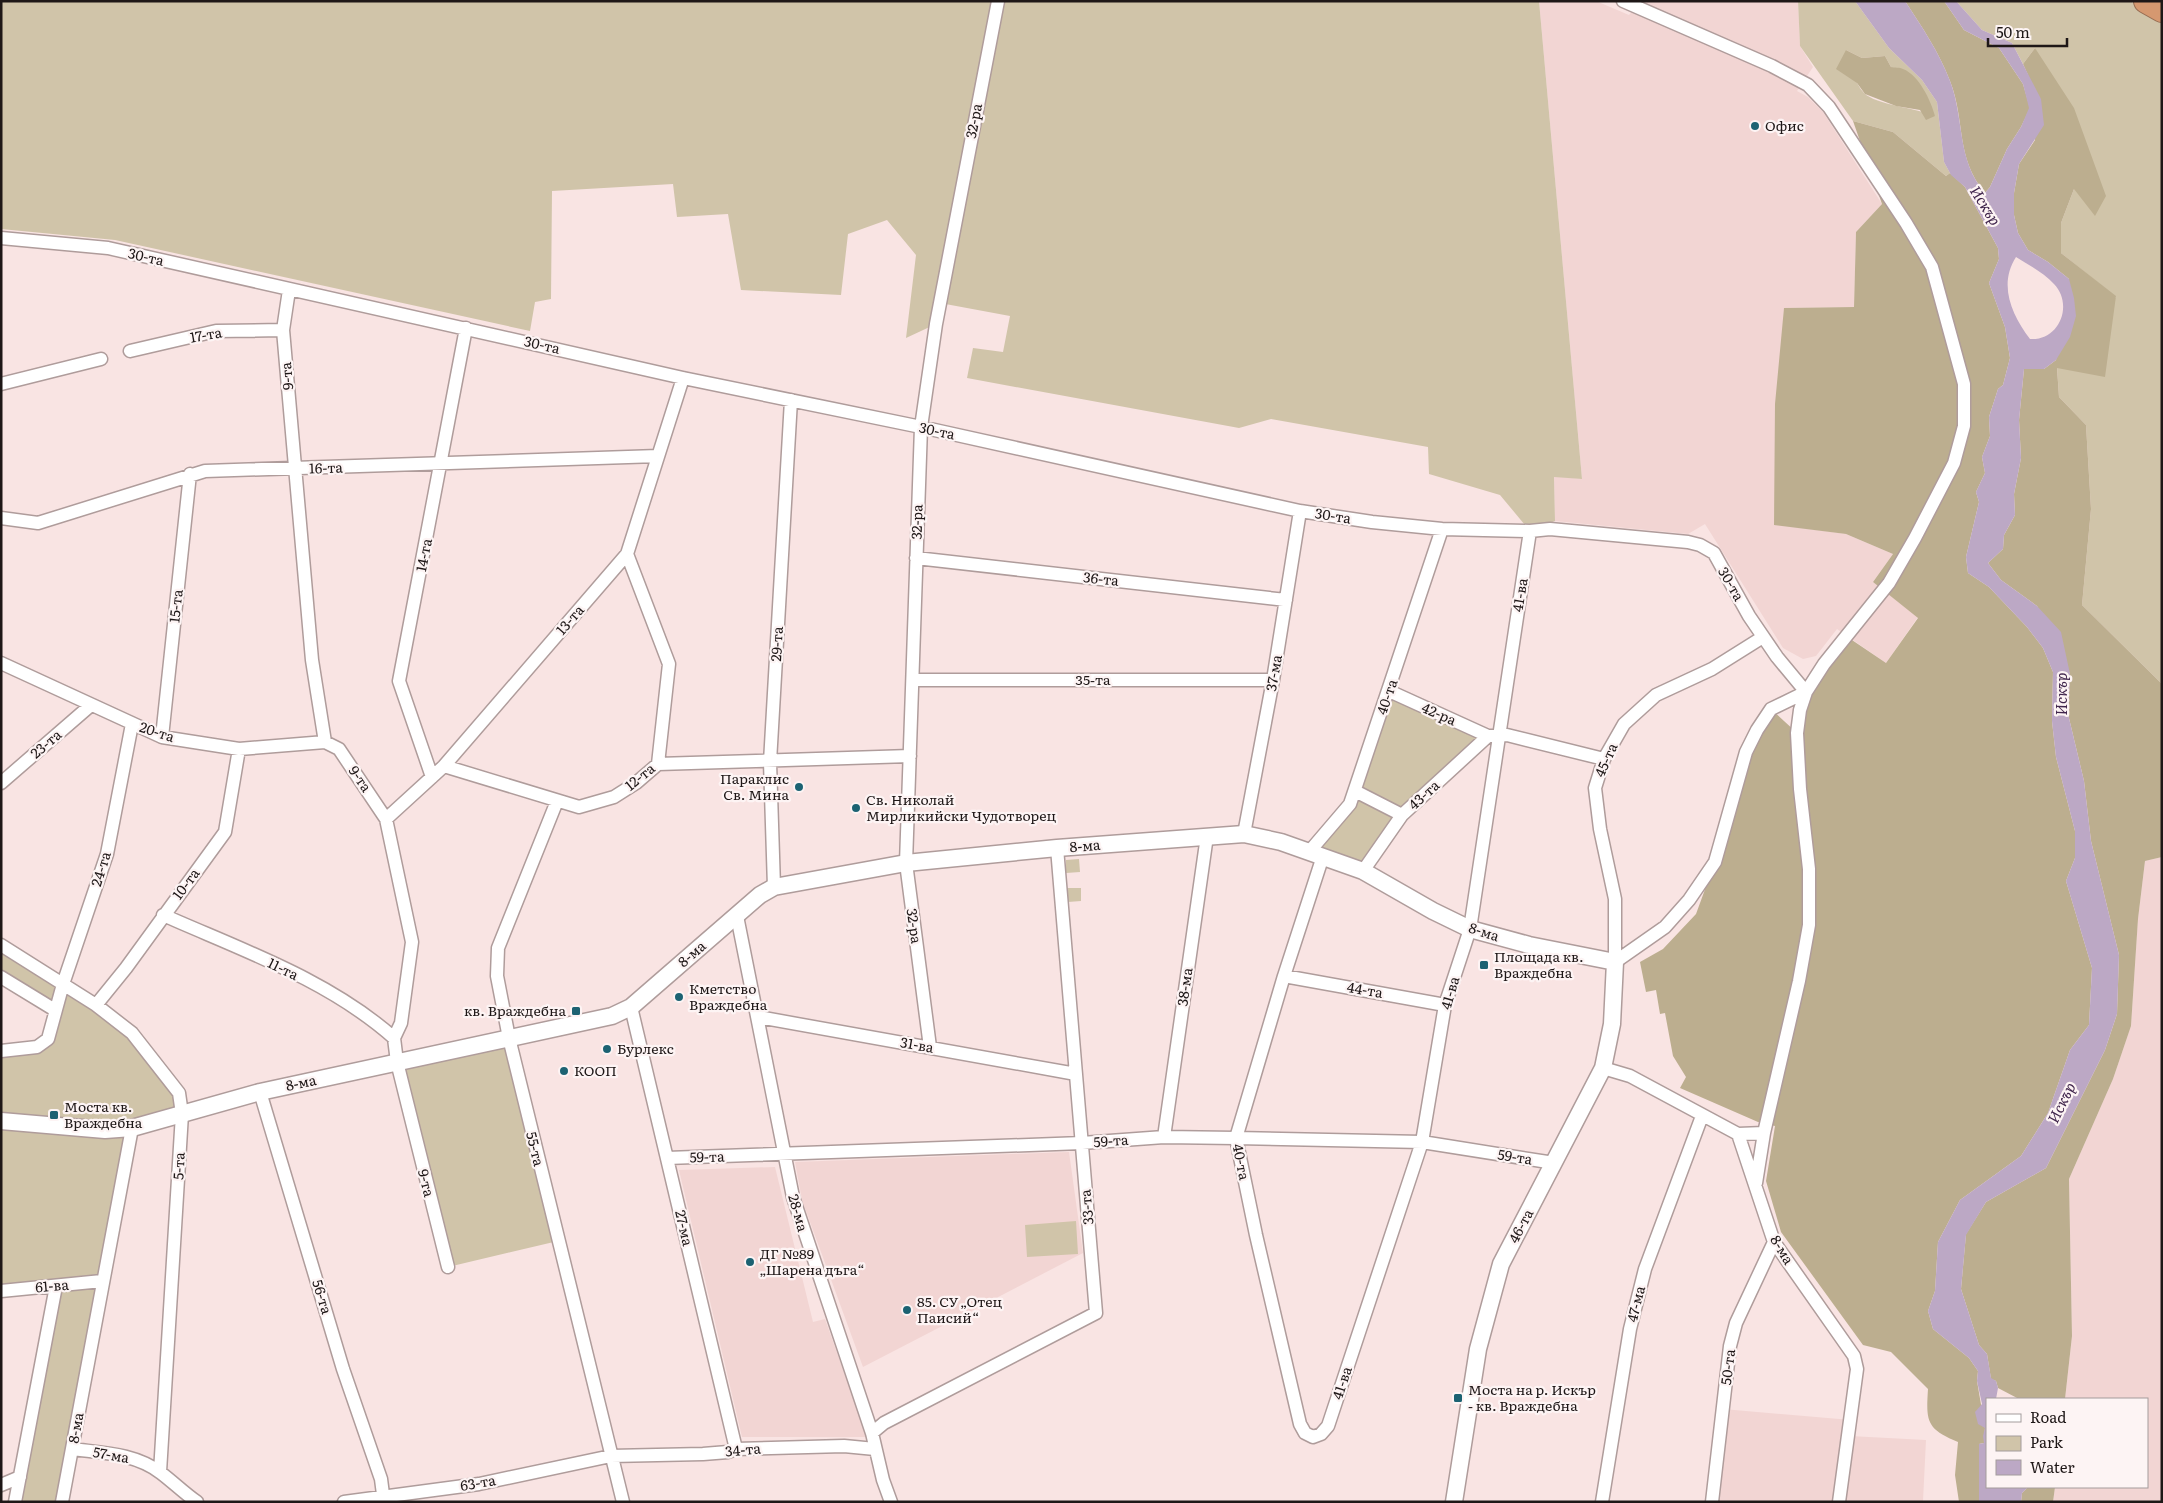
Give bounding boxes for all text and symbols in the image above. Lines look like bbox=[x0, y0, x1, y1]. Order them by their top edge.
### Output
scale bar bbox=[1988, 15, 2067, 47]
text: 50 m bbox=[1996, 20, 2030, 43]
street label: 32-ра bbox=[960, 101, 986, 140]
place label: Офис bbox=[1765, 115, 1804, 135]
marker: Офис bbox=[1749, 120, 1761, 132]
water label: Искър bbox=[1965, 181, 2007, 230]
street label: 30-та bbox=[126, 242, 167, 270]
street label: 17-та bbox=[188, 321, 224, 347]
street label: 30-та bbox=[522, 330, 563, 358]
street label: 9-та bbox=[275, 361, 297, 391]
street label: 30-та bbox=[917, 416, 957, 444]
street label: 16-та bbox=[309, 456, 344, 478]
street label: 30-та bbox=[1314, 502, 1353, 528]
street label: 32-ра bbox=[905, 503, 927, 540]
street label: 14-та bbox=[410, 536, 436, 573]
street label: 30-та bbox=[1714, 563, 1750, 605]
street label: 36-та bbox=[1082, 566, 1120, 590]
street label: 41-ва bbox=[1506, 576, 1532, 613]
street label: 15-та bbox=[163, 588, 187, 624]
street label: 13-та bbox=[551, 600, 588, 639]
street label: 29-та bbox=[765, 625, 787, 662]
street label: 37-ма bbox=[1260, 653, 1286, 693]
street label: 35-та bbox=[1075, 669, 1111, 689]
water label: Искър bbox=[2049, 672, 2072, 716]
street label: 40-та bbox=[1371, 676, 1402, 717]
street label: 42-ра bbox=[1419, 697, 1460, 730]
street label: 20-та bbox=[137, 716, 178, 746]
street label: 23-та bbox=[25, 724, 66, 762]
street label: 45-та bbox=[1589, 739, 1622, 780]
street label: 12-та bbox=[620, 758, 659, 795]
street label: 9-та bbox=[345, 761, 377, 796]
place label: Параклис Св. Мина bbox=[720, 768, 789, 804]
street label: 43-та bbox=[1403, 775, 1444, 814]
marker: Параклис Св. Мина bbox=[793, 781, 805, 793]
place label: Св. Николай Мирликийски Чудотворец bbox=[866, 789, 1057, 825]
marker: Св. Николай Мирликийски Чудотворец bbox=[850, 802, 862, 814]
street label: 8-ма bbox=[1069, 834, 1102, 856]
street label: 24-та bbox=[85, 848, 115, 889]
street label: 10-та bbox=[167, 863, 204, 903]
street label: 32-ра bbox=[903, 907, 927, 945]
street label: 8-ма bbox=[1467, 917, 1503, 945]
street label: 8-ма bbox=[673, 935, 710, 971]
place label: Площада кв. Враждебна bbox=[1494, 946, 1584, 982]
street label: 11-та bbox=[265, 952, 303, 984]
marker: Площада кв. Враждебна bbox=[1478, 959, 1490, 971]
street label: 38-ма bbox=[1171, 966, 1197, 1007]
street label: 41-ва bbox=[1435, 973, 1463, 1012]
street label: 44-та bbox=[1346, 976, 1385, 1002]
place label: Кметство Враждебна bbox=[689, 978, 768, 1014]
marker: Кметство Враждебна bbox=[673, 991, 685, 1003]
place label: кв. Враждебна bbox=[464, 1000, 566, 1020]
marker: кв. Враждебна bbox=[570, 1005, 582, 1017]
street label: 31-ва bbox=[899, 1031, 936, 1057]
place label: Бурлекс bbox=[617, 1038, 674, 1058]
marker: Бурлекс bbox=[601, 1043, 613, 1055]
place label: КООП bbox=[574, 1060, 617, 1080]
marker: КООП bbox=[558, 1065, 570, 1077]
street label: 8-ма bbox=[284, 1069, 318, 1095]
water label: Искър bbox=[2041, 1078, 2080, 1127]
place label: Моста кв. Враждебна bbox=[64, 1096, 143, 1132]
marker: Моста кв. Враждебна bbox=[48, 1109, 60, 1121]
street label: 55-та bbox=[522, 1129, 550, 1169]
street label: 59-та bbox=[1093, 1129, 1130, 1151]
street label: 40-та bbox=[1229, 1142, 1255, 1182]
street label: 59-та bbox=[1496, 1143, 1534, 1169]
street label: 59-та bbox=[689, 1145, 725, 1167]
street label: 5-та bbox=[167, 1151, 189, 1180]
street label: 9-та bbox=[414, 1167, 440, 1199]
street label: 33-та bbox=[1074, 1188, 1098, 1226]
street label: 28-ма bbox=[784, 1192, 814, 1234]
street label: 46-та bbox=[1503, 1205, 1538, 1246]
street label: 27-ма bbox=[671, 1208, 699, 1248]
street label: 8-ма bbox=[1766, 1231, 1800, 1268]
place label: ДГ №89 „Шарена дъга“ bbox=[760, 1243, 865, 1279]
marker: ДГ №89 „Шарена дъга“ bbox=[744, 1256, 756, 1268]
street label: 61-ва bbox=[34, 1274, 70, 1296]
street label: 56-та bbox=[308, 1277, 338, 1317]
street label: 47-ма bbox=[1621, 1283, 1649, 1324]
place label: 85. СУ „Отец Паисий“ bbox=[917, 1291, 1003, 1327]
marker: 85. СУ „Отец Паисий“ bbox=[901, 1304, 913, 1316]
street label: 50-та bbox=[1715, 1347, 1739, 1386]
street label: 41-ва bbox=[1326, 1363, 1356, 1402]
place label: Моста на р. Искър - кв. Враждебна bbox=[1468, 1379, 1596, 1415]
marker: Моста на р. Искър - кв. Враждебна bbox=[1452, 1392, 1464, 1404]
legend bbox=[1986, 1398, 2148, 1488]
text: Road bbox=[2030, 1405, 2066, 1428]
street label: 8-ма bbox=[62, 1410, 88, 1445]
text: Park bbox=[2030, 1430, 2064, 1453]
street label: 34-та bbox=[724, 1437, 762, 1461]
street label: 57-ма bbox=[91, 1441, 131, 1467]
text: Water bbox=[2030, 1455, 2075, 1478]
street label: 63-та bbox=[458, 1469, 498, 1495]

